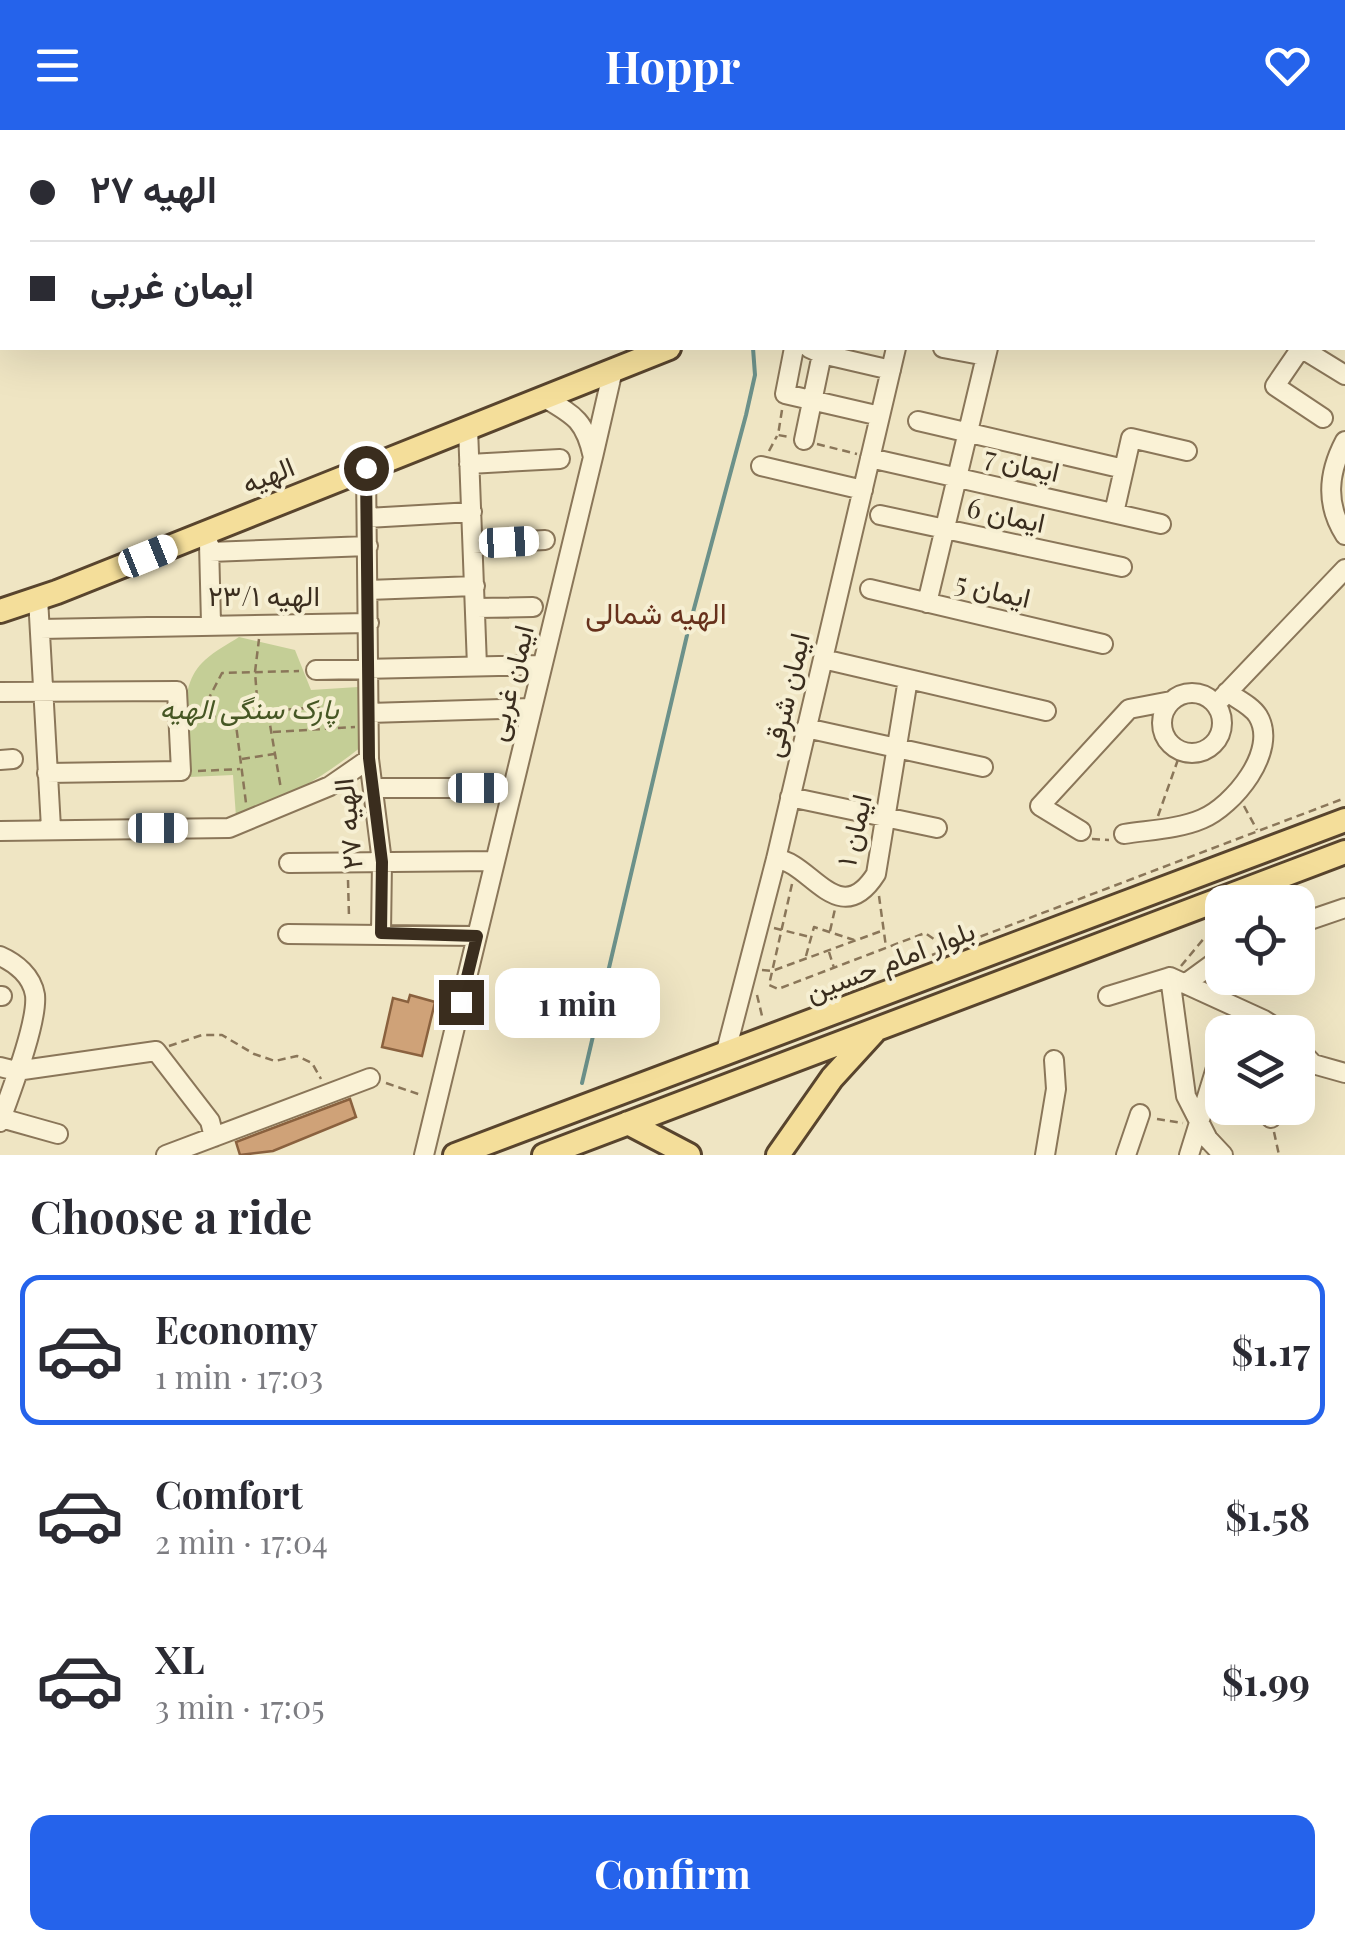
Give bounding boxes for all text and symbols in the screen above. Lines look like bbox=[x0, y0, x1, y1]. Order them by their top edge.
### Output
text: Hoppr bbox=[605, 35, 740, 95]
icon: menu bbox=[30, 38, 85, 93]
icon: heart bbox=[1260, 38, 1315, 93]
text: الهیه ۲۷ bbox=[90, 162, 217, 213]
text: ایمان غربی bbox=[90, 258, 254, 309]
street label: ایمان 7 bbox=[981, 436, 1063, 489]
street label: الهیه bbox=[236, 446, 299, 502]
route start bbox=[344, 446, 389, 491]
street label: ایمان 6 bbox=[964, 487, 1049, 540]
car bbox=[478, 525, 540, 559]
car bbox=[115, 531, 181, 581]
street label: ایمان 5 bbox=[952, 562, 1035, 615]
street label: الهیه ۲۳/۱ bbox=[208, 576, 320, 614]
district label: الهیه شمالی bbox=[585, 592, 727, 632]
street label: ایمان غربی bbox=[476, 621, 542, 745]
street label: ایمان شرقی bbox=[752, 629, 818, 761]
park label: پارک سنگی الهیه bbox=[160, 689, 340, 728]
car bbox=[448, 773, 508, 803]
street label: الهیه ۲۷ bbox=[323, 777, 371, 871]
street label: ایمان ۱ bbox=[826, 790, 879, 869]
car bbox=[128, 813, 188, 843]
map controls bbox=[1205, 885, 1315, 1125]
button: locate bbox=[1205, 885, 1315, 995]
street label: بلوار امام حسین bbox=[799, 910, 980, 1011]
callout: 1 min bbox=[496, 967, 661, 1037]
route end bbox=[439, 980, 484, 1025]
text: 1 min bbox=[538, 981, 617, 1024]
button: layers bbox=[1205, 1015, 1315, 1125]
text: Choose a ride bbox=[30, 1185, 312, 1245]
text: Economy bbox=[155, 1303, 318, 1354]
icon: car bbox=[35, 1305, 125, 1395]
text: $1.17 bbox=[1232, 1325, 1310, 1376]
text: 1 min · 17:03 bbox=[155, 1354, 323, 1397]
text: Comfort bbox=[155, 1468, 303, 1519]
icon: car bbox=[35, 1470, 125, 1560]
text: $1.58 bbox=[1225, 1490, 1310, 1541]
text: 2 min · 17:04 bbox=[155, 1519, 328, 1562]
text: XL bbox=[155, 1633, 204, 1684]
icon: car bbox=[35, 1635, 125, 1725]
text: $1.99 bbox=[1222, 1655, 1310, 1706]
text: 3 min · 17:05 bbox=[155, 1684, 325, 1727]
button: Confirm bbox=[30, 1815, 1315, 1930]

